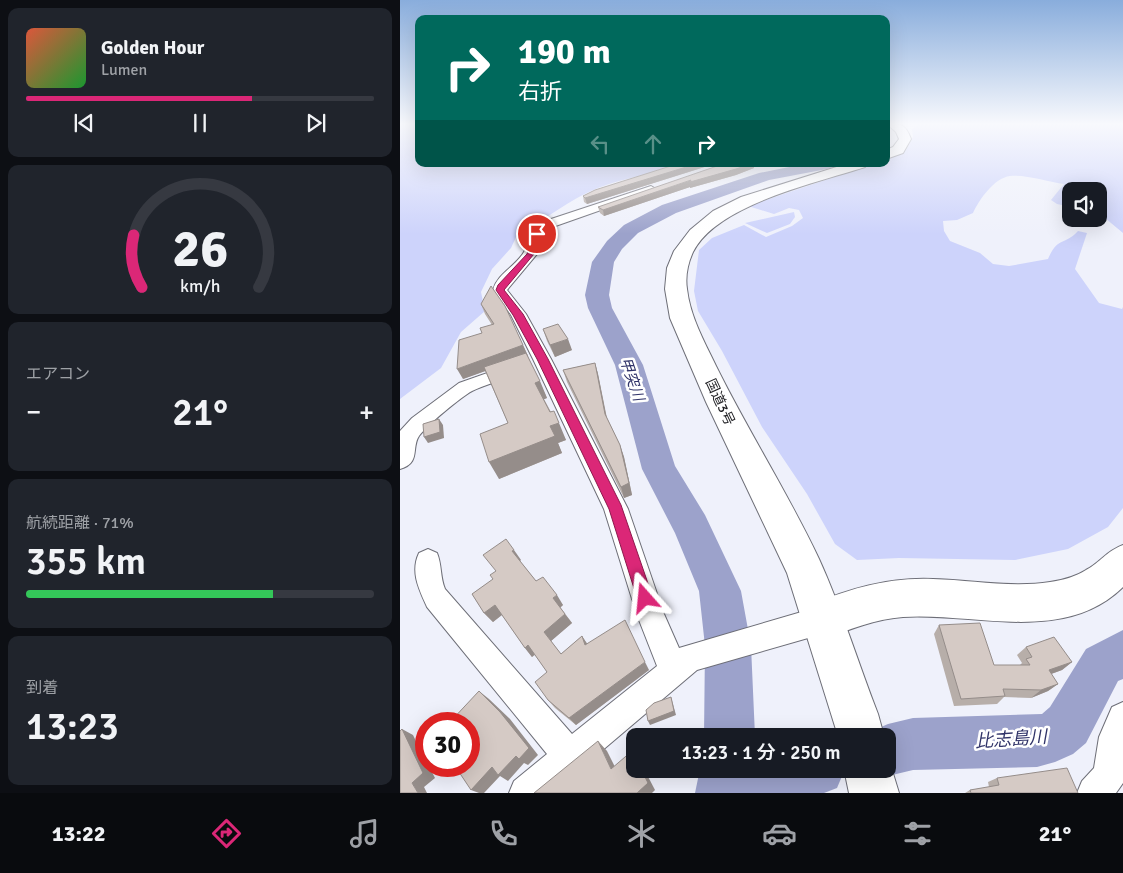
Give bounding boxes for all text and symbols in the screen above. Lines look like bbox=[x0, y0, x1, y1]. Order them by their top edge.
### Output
text: 190 m bbox=[518, 30, 611, 73]
icon: right bbox=[435, 35, 500, 100]
text: Golden Hour bbox=[101, 36, 204, 60]
text: Lumen bbox=[101, 60, 147, 80]
text: 右折 bbox=[518, 78, 562, 105]
icon: previous bbox=[70, 109, 98, 137]
icon: pause bbox=[186, 109, 214, 137]
icon: next bbox=[302, 109, 330, 137]
icon: left bbox=[586, 130, 614, 158]
icon: ahead bbox=[639, 130, 667, 158]
icon: right bbox=[692, 130, 720, 158]
map controls bbox=[1062, 182, 1107, 227]
button: sound bbox=[1062, 182, 1107, 227]
pin bbox=[516, 213, 558, 255]
text: 26 bbox=[172, 217, 228, 281]
icon: arrive bbox=[523, 220, 551, 248]
text: km/h bbox=[180, 275, 220, 297]
water label: 甲突川 bbox=[616, 355, 648, 405]
text: エアコン bbox=[26, 364, 90, 384]
street label: 国道3号 bbox=[702, 376, 738, 428]
text: 21° bbox=[172, 389, 228, 436]
text: − bbox=[26, 395, 41, 429]
text: + bbox=[359, 395, 374, 429]
text: 航続距離 · 71% bbox=[26, 513, 134, 533]
text: 355 km bbox=[26, 538, 146, 585]
position arrow bbox=[618, 571, 670, 623]
text: 到着 bbox=[26, 678, 58, 698]
text: 13:23 bbox=[26, 703, 119, 750]
speed limit sign: 30 bbox=[415, 712, 480, 777]
water label: 比志島川 bbox=[974, 725, 1050, 752]
text: 13:23 · 1 分 · 250 m bbox=[682, 741, 840, 765]
icon: directions bbox=[209, 816, 244, 851]
icon: music bbox=[347, 816, 382, 851]
icon: phone bbox=[486, 816, 521, 851]
icon: climate bbox=[624, 816, 659, 851]
icon: car bbox=[762, 816, 797, 851]
icon: filters bbox=[900, 816, 935, 851]
text: 13:22 bbox=[52, 820, 106, 847]
text: 21° bbox=[1039, 820, 1071, 847]

